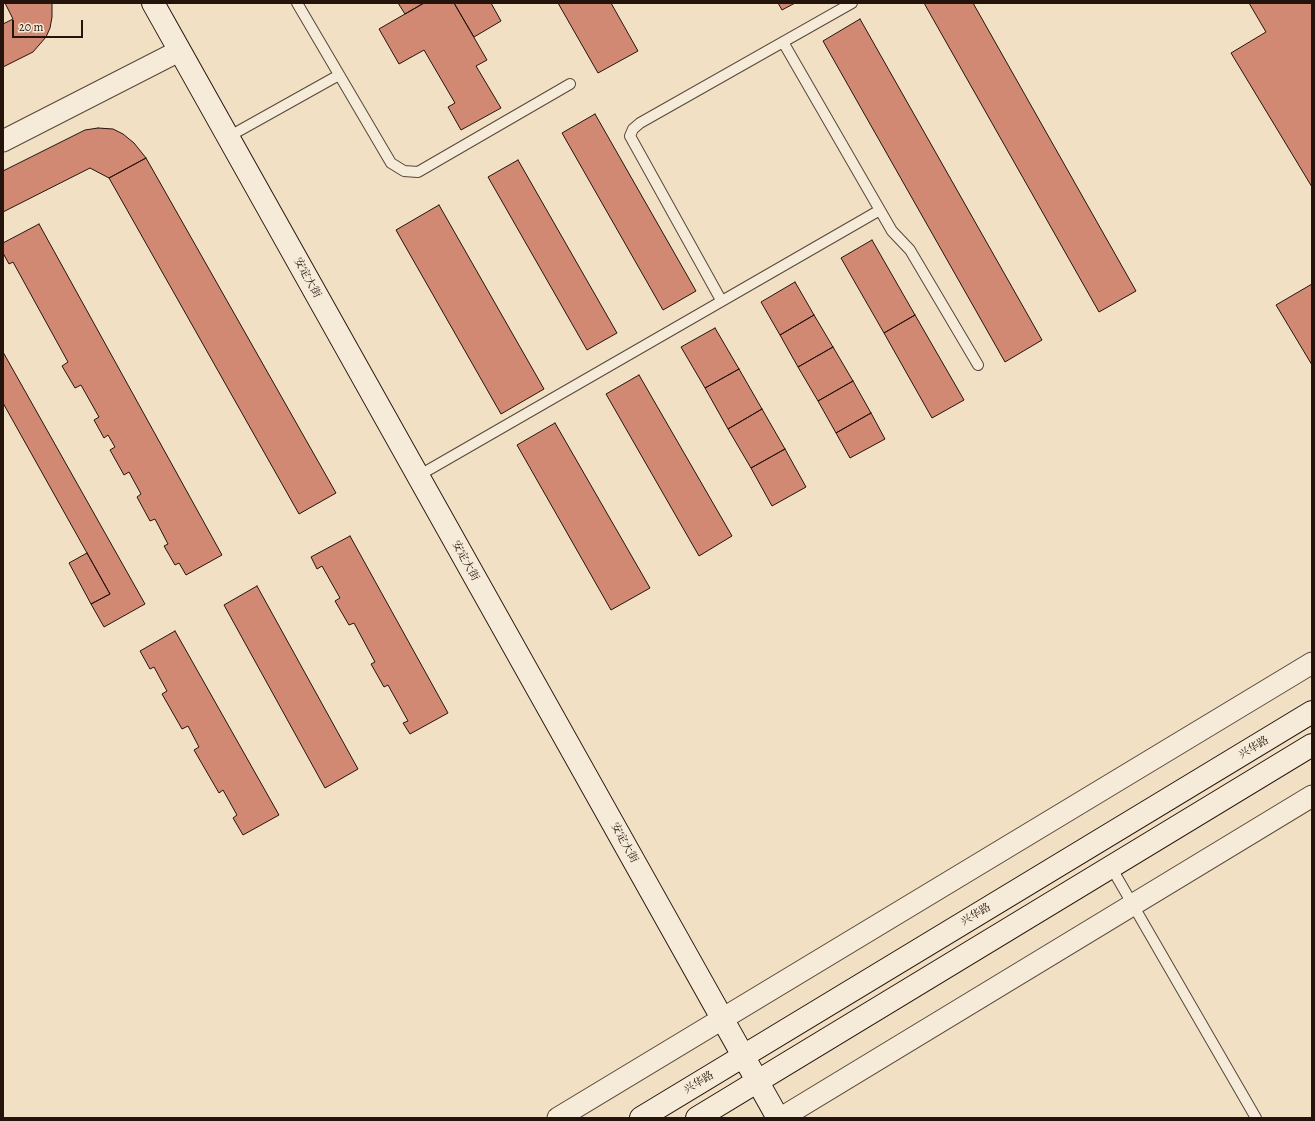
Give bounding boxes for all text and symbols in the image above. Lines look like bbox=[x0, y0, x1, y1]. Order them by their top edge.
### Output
scale bar bbox=[14, 12, 85, 38]
text: 20 m bbox=[19, 19, 43, 35]
street label: 安定大街 bbox=[291, 256, 323, 300]
street label: 安定大街 bbox=[449, 539, 481, 583]
street label: 兴华路 bbox=[1236, 734, 1272, 762]
street label: 安定大街 bbox=[608, 821, 640, 865]
street label: 兴华路 bbox=[958, 901, 994, 929]
street label: 兴华路 bbox=[681, 1069, 717, 1097]

